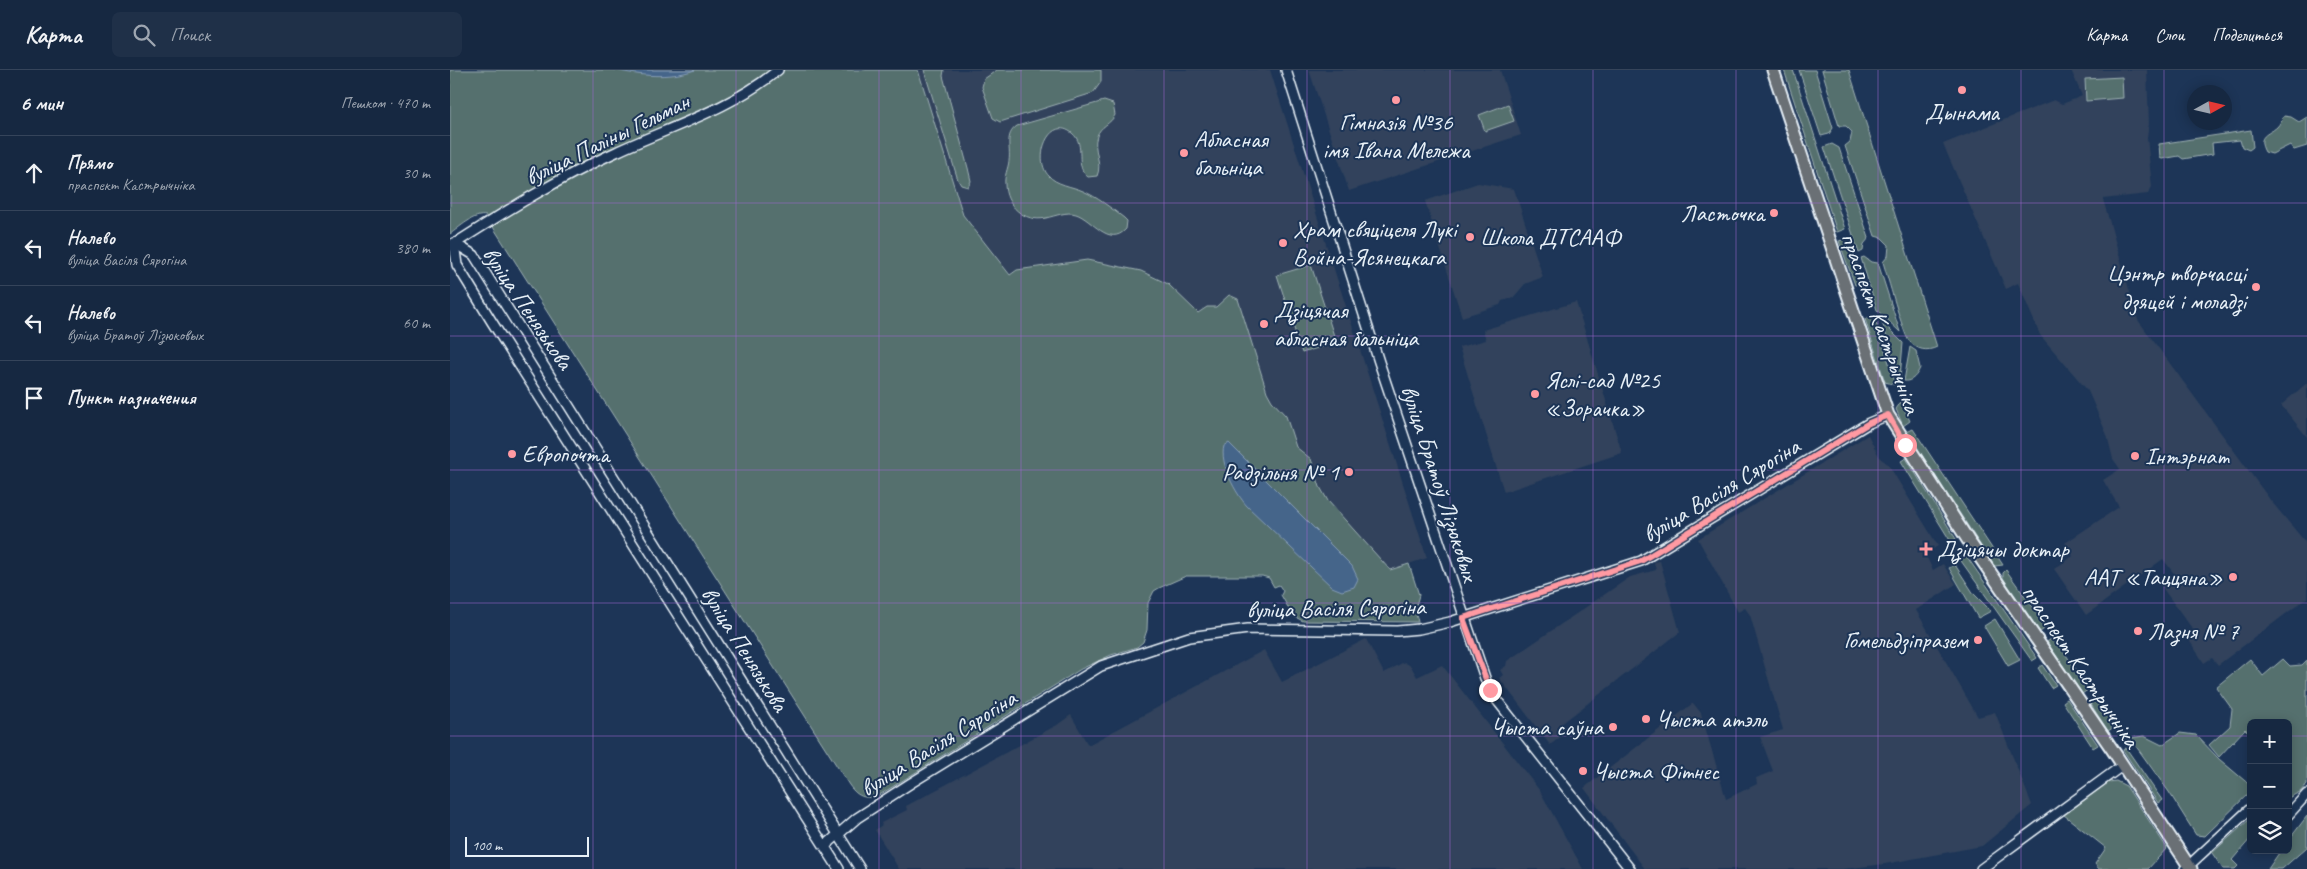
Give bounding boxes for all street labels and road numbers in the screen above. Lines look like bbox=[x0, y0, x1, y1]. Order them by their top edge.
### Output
street label: вуліца Паліны Гельман bbox=[520, 85, 696, 192]
street label: праспект Кастрычніка bbox=[1834, 228, 1928, 419]
street label: вуліца Пенязькова bbox=[476, 241, 581, 376]
street label: вуліца Братоў Лізюковых bbox=[1393, 381, 1486, 587]
street label: вуліца Васіля Сярогіна bbox=[1637, 430, 1807, 549]
street label: праспект Кастрычніка bbox=[2015, 578, 2148, 755]
street label: вуліца Пенязькова bbox=[695, 581, 796, 718]
street label: вуліца Васіля Сярогіна bbox=[1246, 591, 1427, 625]
street label: вуліца Васіля Сярогіна bbox=[854, 682, 1023, 803]

